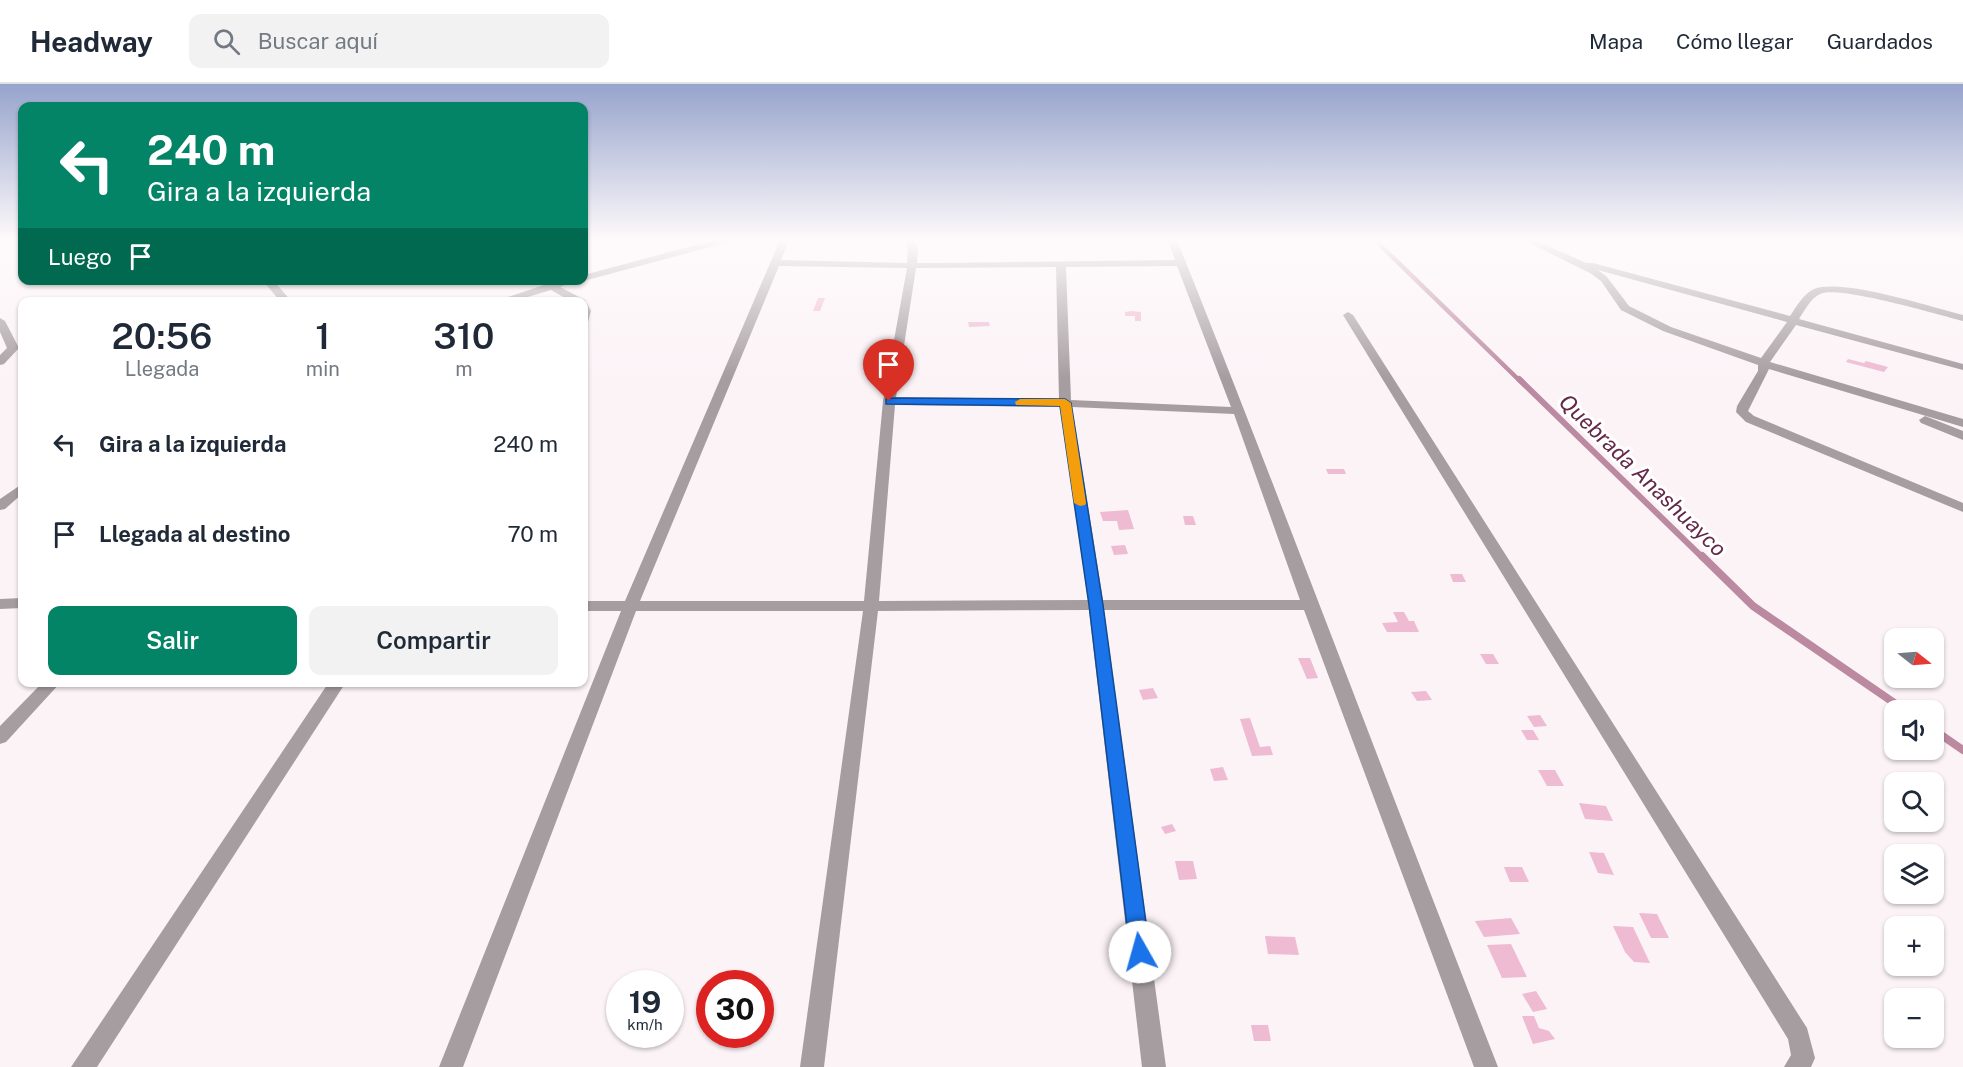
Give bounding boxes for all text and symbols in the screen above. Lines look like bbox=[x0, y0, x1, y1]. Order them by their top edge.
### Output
search box bbox=[189, 14, 609, 68]
text: Headway bbox=[30, 25, 153, 58]
icon: search bbox=[210, 25, 243, 58]
text: Buscar aquí bbox=[258, 28, 378, 54]
text: Mapa bbox=[1589, 29, 1643, 54]
text: Cómo llegar bbox=[1676, 29, 1794, 54]
text: Guardados bbox=[1827, 29, 1933, 54]
text: 240 m bbox=[147, 125, 275, 174]
icon: left bbox=[48, 126, 126, 204]
text: Gira a la izquierda bbox=[147, 175, 371, 207]
icon: arrive bbox=[124, 240, 157, 273]
text: Luego bbox=[48, 244, 112, 270]
text: 20:56 bbox=[112, 315, 212, 357]
text: 1 bbox=[315, 315, 330, 357]
text: 310 bbox=[433, 315, 494, 357]
pin bbox=[863, 339, 914, 401]
icon: arrive bbox=[872, 348, 905, 381]
text: Llegada bbox=[125, 357, 199, 381]
text: min bbox=[306, 357, 340, 381]
text: m bbox=[455, 357, 473, 381]
water label: Quebrada Anashuayco bbox=[1554, 388, 1732, 562]
icon: left bbox=[48, 428, 81, 461]
text: Gira a la izquierda bbox=[99, 431, 286, 457]
text: 240 m bbox=[493, 431, 558, 457]
icon: arrive bbox=[48, 518, 81, 551]
text: Llegada al destino bbox=[99, 521, 290, 547]
text: 70 m bbox=[507, 521, 558, 547]
button: Salir bbox=[48, 606, 297, 675]
button: Compartir bbox=[309, 606, 558, 675]
north arrow bbox=[1884, 628, 1944, 688]
map controls bbox=[1884, 628, 1944, 1048]
button: sound bbox=[1884, 700, 1944, 760]
button: search bbox=[1884, 772, 1944, 832]
button: layers bbox=[1884, 844, 1944, 904]
button: + bbox=[1884, 916, 1944, 976]
position arrow bbox=[1108, 920, 1172, 984]
speed limit sign: 30 bbox=[696, 970, 774, 1048]
text: 19 bbox=[629, 984, 661, 1020]
button: − bbox=[1884, 988, 1944, 1048]
text: km/h bbox=[627, 1016, 663, 1033]

